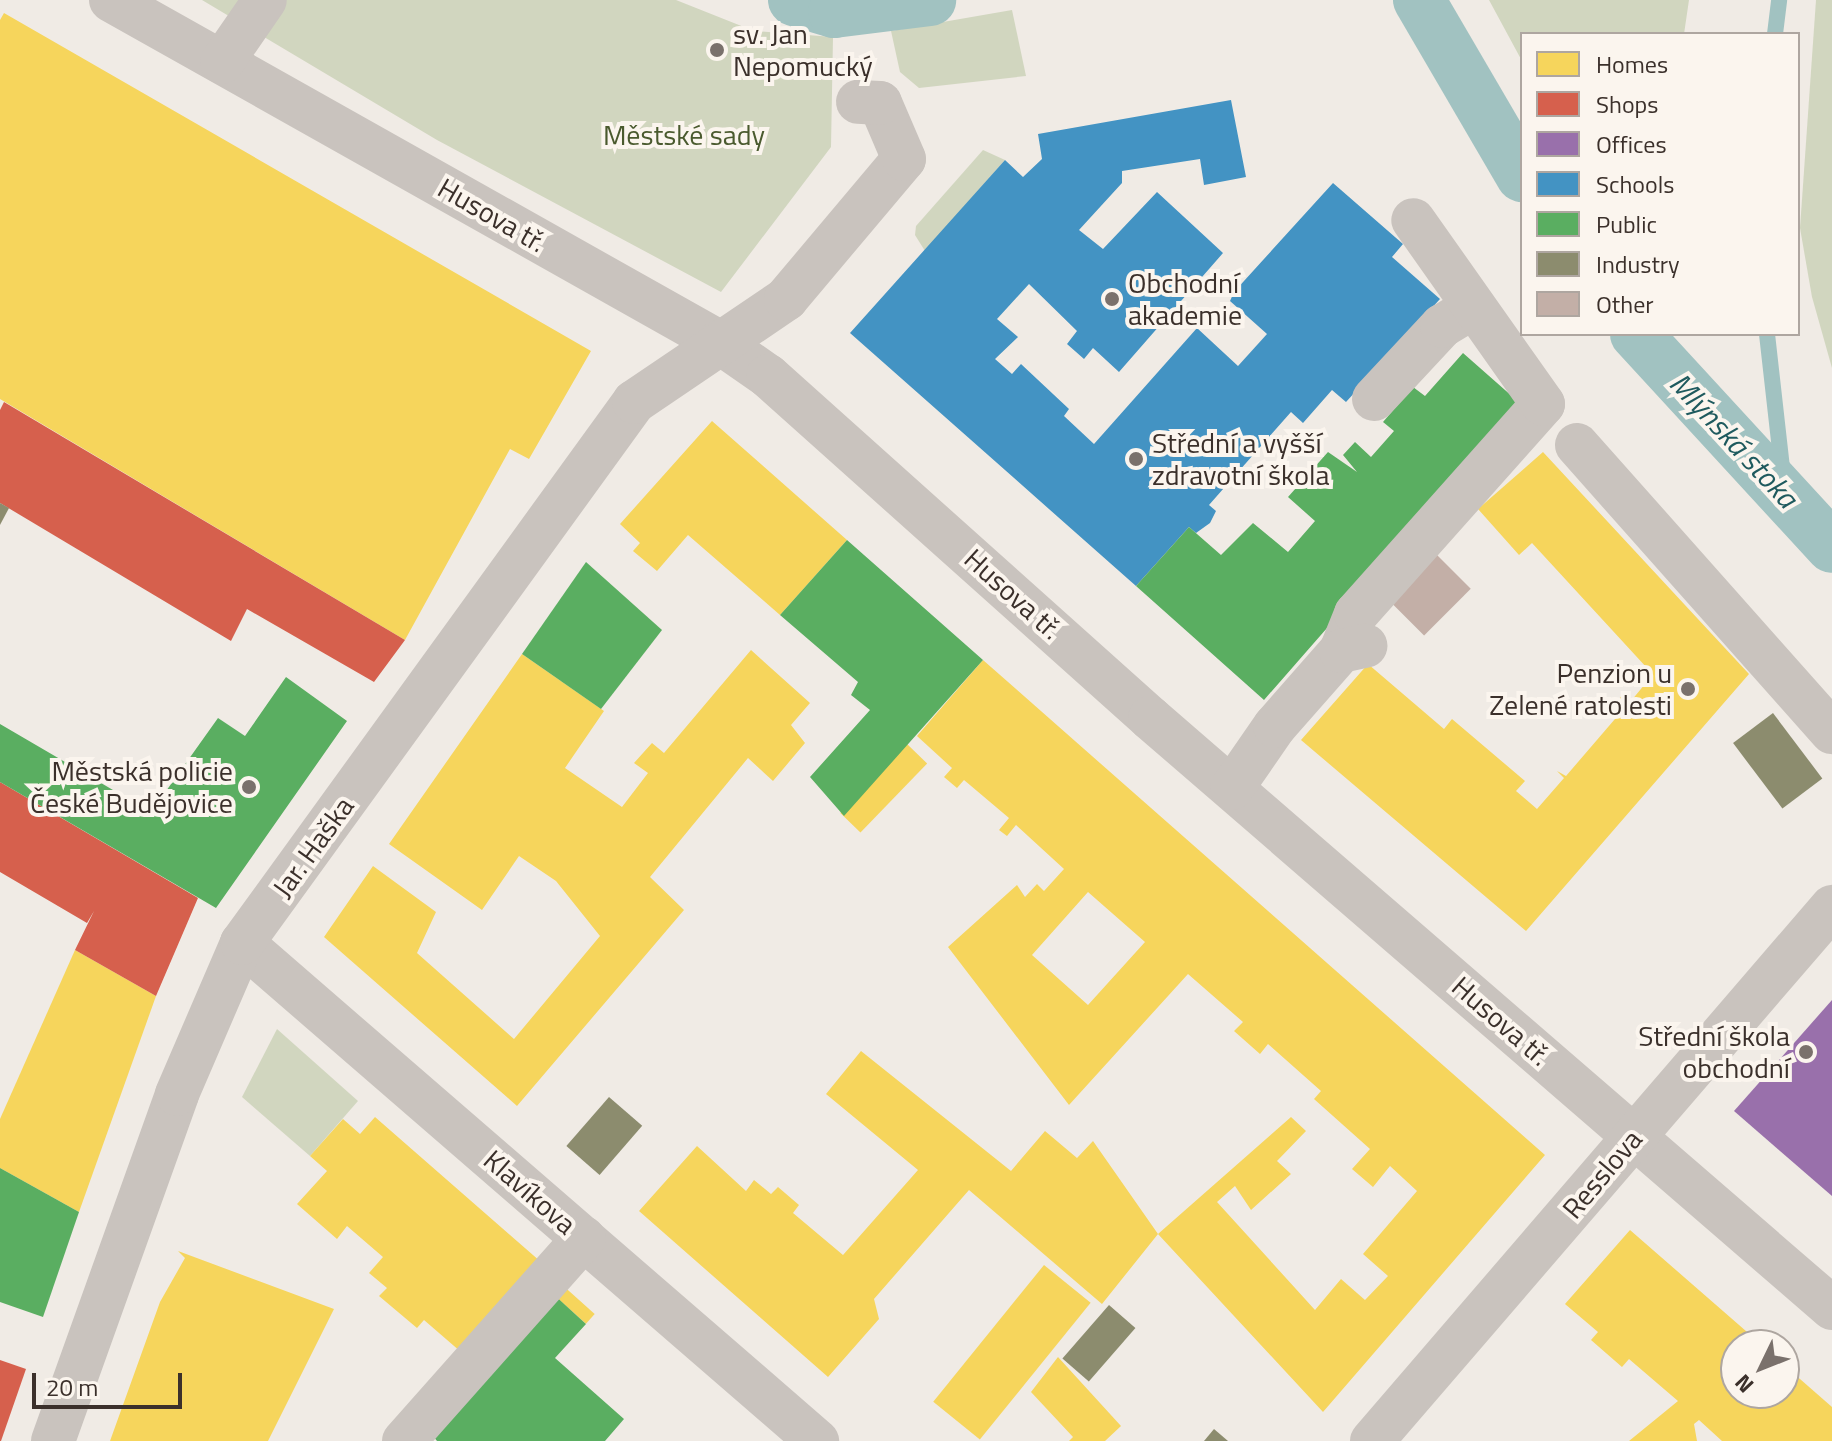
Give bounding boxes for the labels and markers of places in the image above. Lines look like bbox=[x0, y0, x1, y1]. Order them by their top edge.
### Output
place label: sv. Jan Nepomucký bbox=[733, 17, 873, 83]
marker: sv. Jan Nepomucký bbox=[708, 41, 726, 59]
place label: Obchodní akademie bbox=[1128, 266, 1242, 332]
marker: Obchodní akademie bbox=[1103, 290, 1121, 308]
place label: Střední a vyšší zdravotní škola bbox=[1152, 426, 1329, 492]
marker: Střední a vyšší zdravotní škola bbox=[1127, 450, 1145, 468]
place label: Penzion u Zelené ratolesti bbox=[1489, 656, 1672, 722]
marker: Penzion u Zelené ratolesti bbox=[1679, 680, 1697, 698]
place label: Městská policie České Budějovice bbox=[30, 754, 233, 820]
marker: Městská policie České Budějovice bbox=[240, 778, 258, 796]
place label: Střední škola obchodní bbox=[1638, 1019, 1790, 1085]
marker: Střední škola obchodní bbox=[1797, 1043, 1815, 1061]

